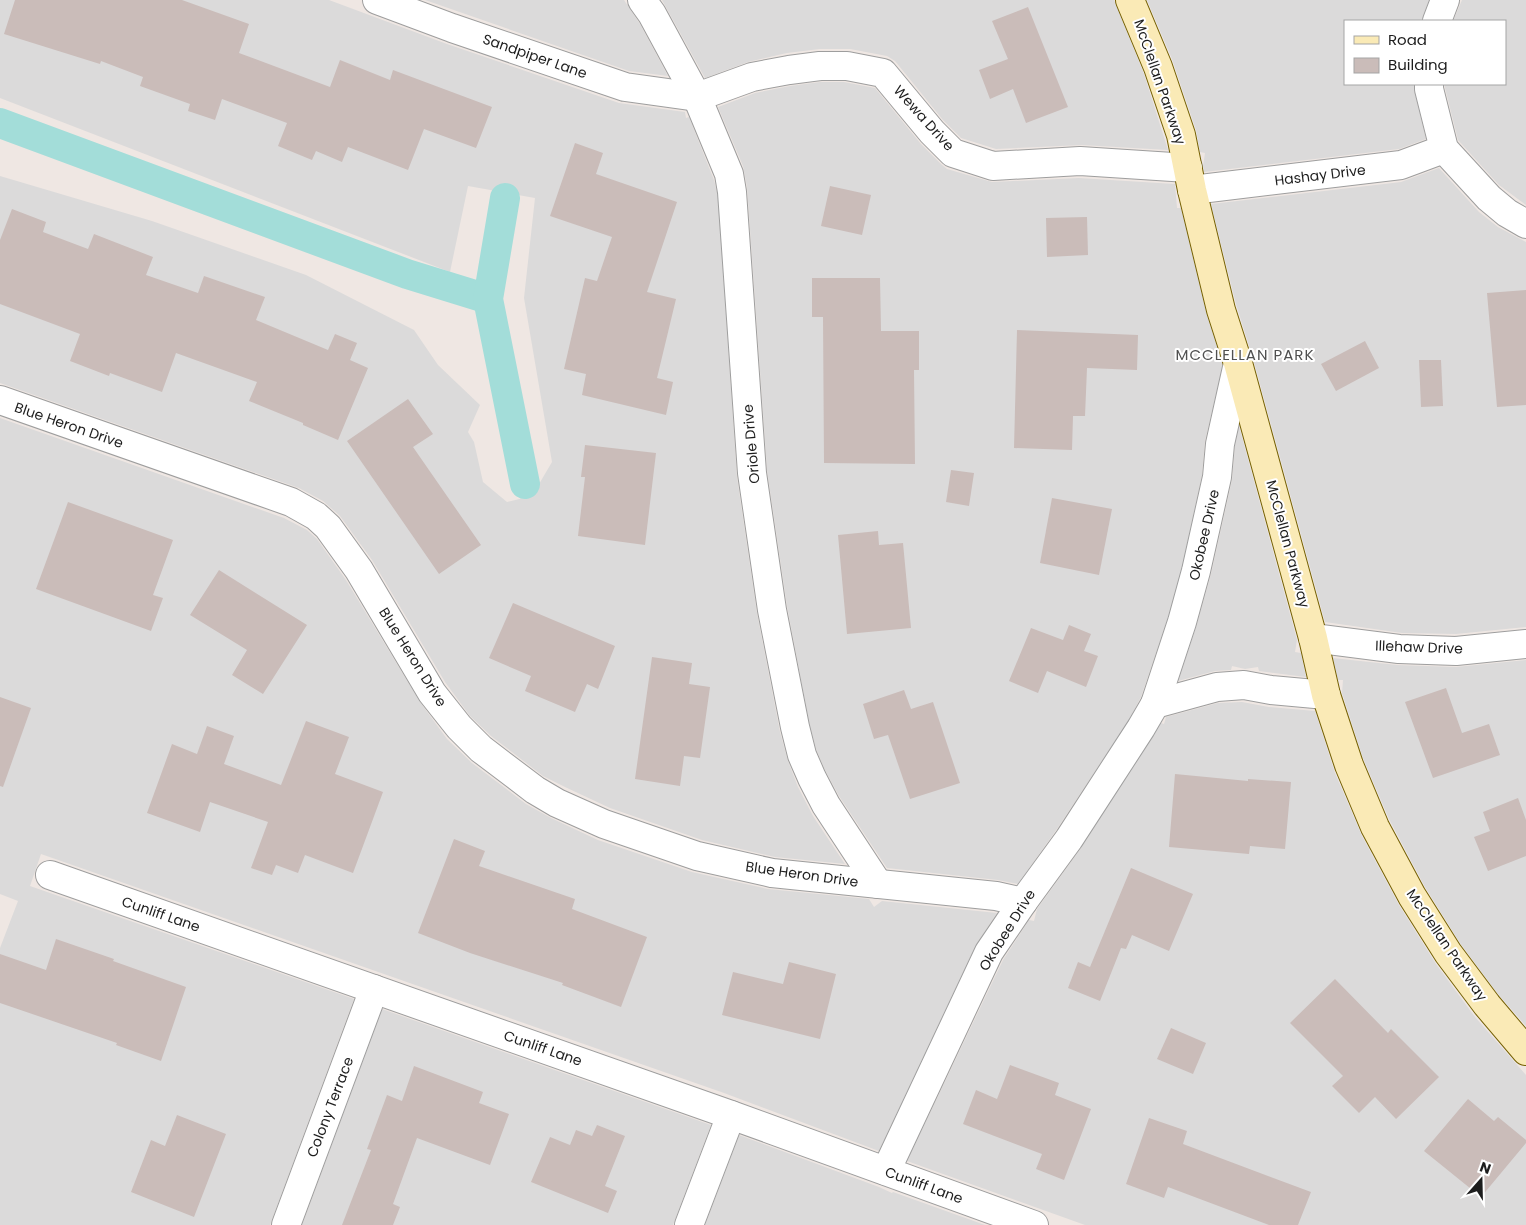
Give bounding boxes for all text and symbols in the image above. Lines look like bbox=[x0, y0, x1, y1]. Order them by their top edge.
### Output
street label: McClellan Parkway bbox=[1129, 17, 1191, 147]
legend bbox=[1344, 20, 1506, 85]
street label: Sandpiper Lane bbox=[480, 29, 590, 83]
text: Road bbox=[1388, 29, 1427, 50]
text: Building bbox=[1388, 54, 1448, 75]
street label: Wewa Drive bbox=[889, 81, 959, 155]
street label: Hashay Drive bbox=[1273, 159, 1367, 191]
district label: MCCLELLAN PARK bbox=[1176, 344, 1314, 365]
street label: Blue Heron Drive bbox=[12, 397, 126, 453]
street label: Oriole Drive bbox=[738, 403, 764, 485]
street label: McClellan Parkway bbox=[1261, 478, 1315, 610]
street label: Okobee Drive bbox=[1184, 487, 1224, 582]
street label: Blue Heron Drive bbox=[374, 603, 452, 711]
street label: Illehaw Drive bbox=[1375, 635, 1464, 659]
street label: Blue Heron Drive bbox=[744, 856, 860, 892]
street label: Okobee Drive bbox=[974, 885, 1040, 975]
street label: McClellan Parkway bbox=[1402, 885, 1492, 1005]
street label: Cunliff Lane bbox=[119, 891, 203, 937]
street label: Cunliff Lane bbox=[501, 1025, 585, 1071]
street label: Colony Terrace bbox=[302, 1054, 358, 1160]
north arrow bbox=[1456, 1155, 1506, 1205]
text: N bbox=[1477, 1157, 1494, 1179]
street label: Cunliff Lane bbox=[882, 1162, 966, 1208]

